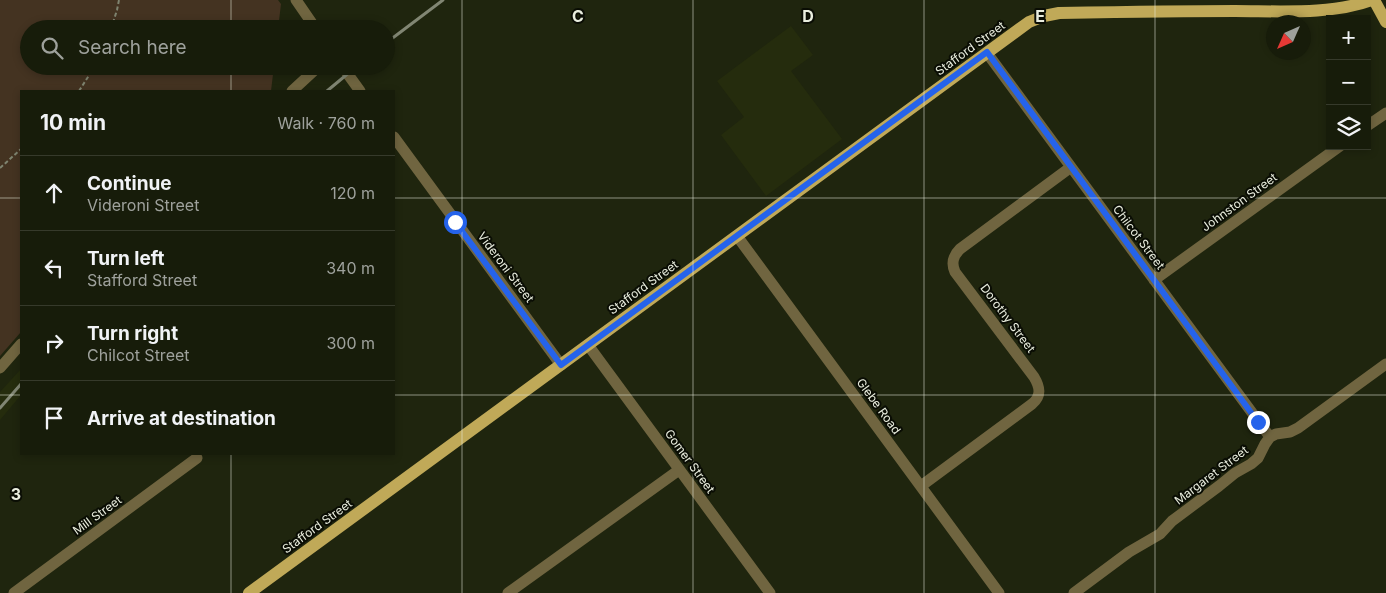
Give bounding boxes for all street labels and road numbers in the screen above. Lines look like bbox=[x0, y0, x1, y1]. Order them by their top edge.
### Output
street label: Stafford Street bbox=[932, 18, 1008, 78]
street label: Johnston Street bbox=[1198, 169, 1280, 234]
street label: Chilcot Street bbox=[1110, 202, 1168, 272]
street label: Videroni Street bbox=[475, 229, 537, 305]
street label: Stafford Street bbox=[605, 257, 681, 317]
street label: Dorothy Street bbox=[977, 281, 1039, 355]
street label: Glebe Road bbox=[854, 375, 904, 437]
street label: Gomer Street bbox=[662, 426, 718, 496]
street label: Margaret Street bbox=[1171, 442, 1251, 508]
street label: Mill Street bbox=[70, 492, 124, 538]
street label: Stafford Street bbox=[279, 496, 355, 556]

